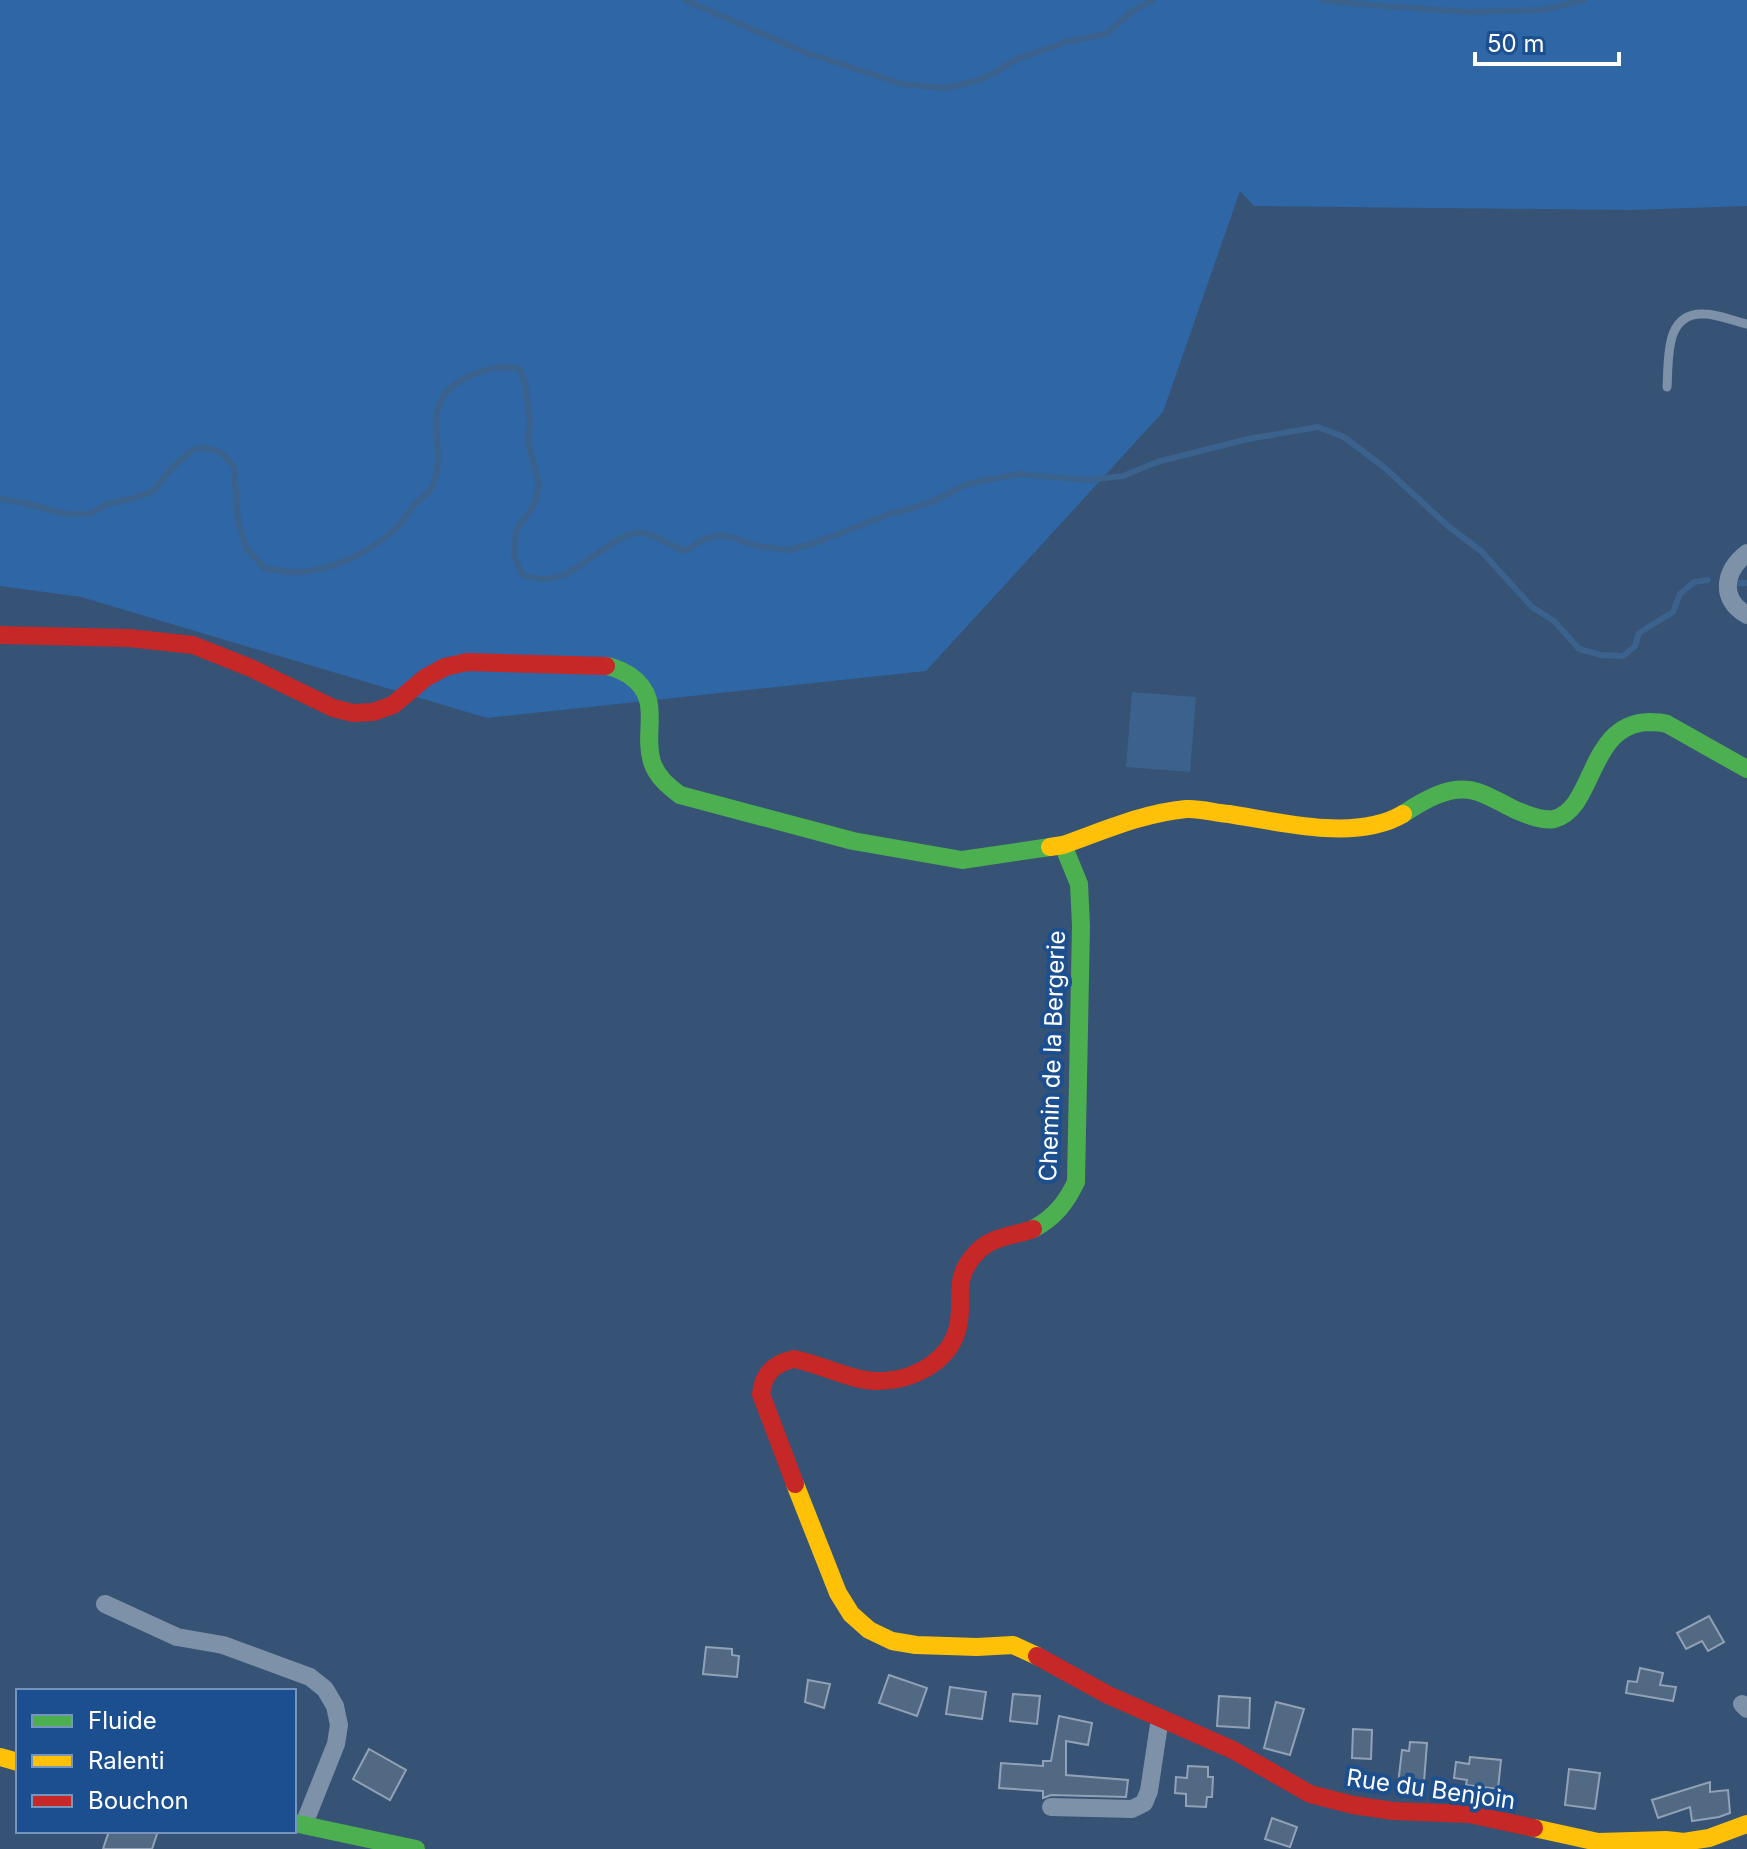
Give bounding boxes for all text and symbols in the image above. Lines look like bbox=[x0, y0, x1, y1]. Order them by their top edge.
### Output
scale bar bbox=[1475, 16, 1619, 66]
text: 50 m bbox=[1487, 29, 1545, 58]
street label: Chemin de la Bergerie bbox=[1033, 930, 1071, 1182]
legend bbox=[16, 1689, 296, 1833]
text: Fluide bbox=[88, 1706, 157, 1735]
text: Ralenti bbox=[88, 1746, 164, 1775]
street label: Rue du Benjoin bbox=[1345, 1763, 1517, 1815]
text: Bouchon bbox=[88, 1786, 189, 1815]

